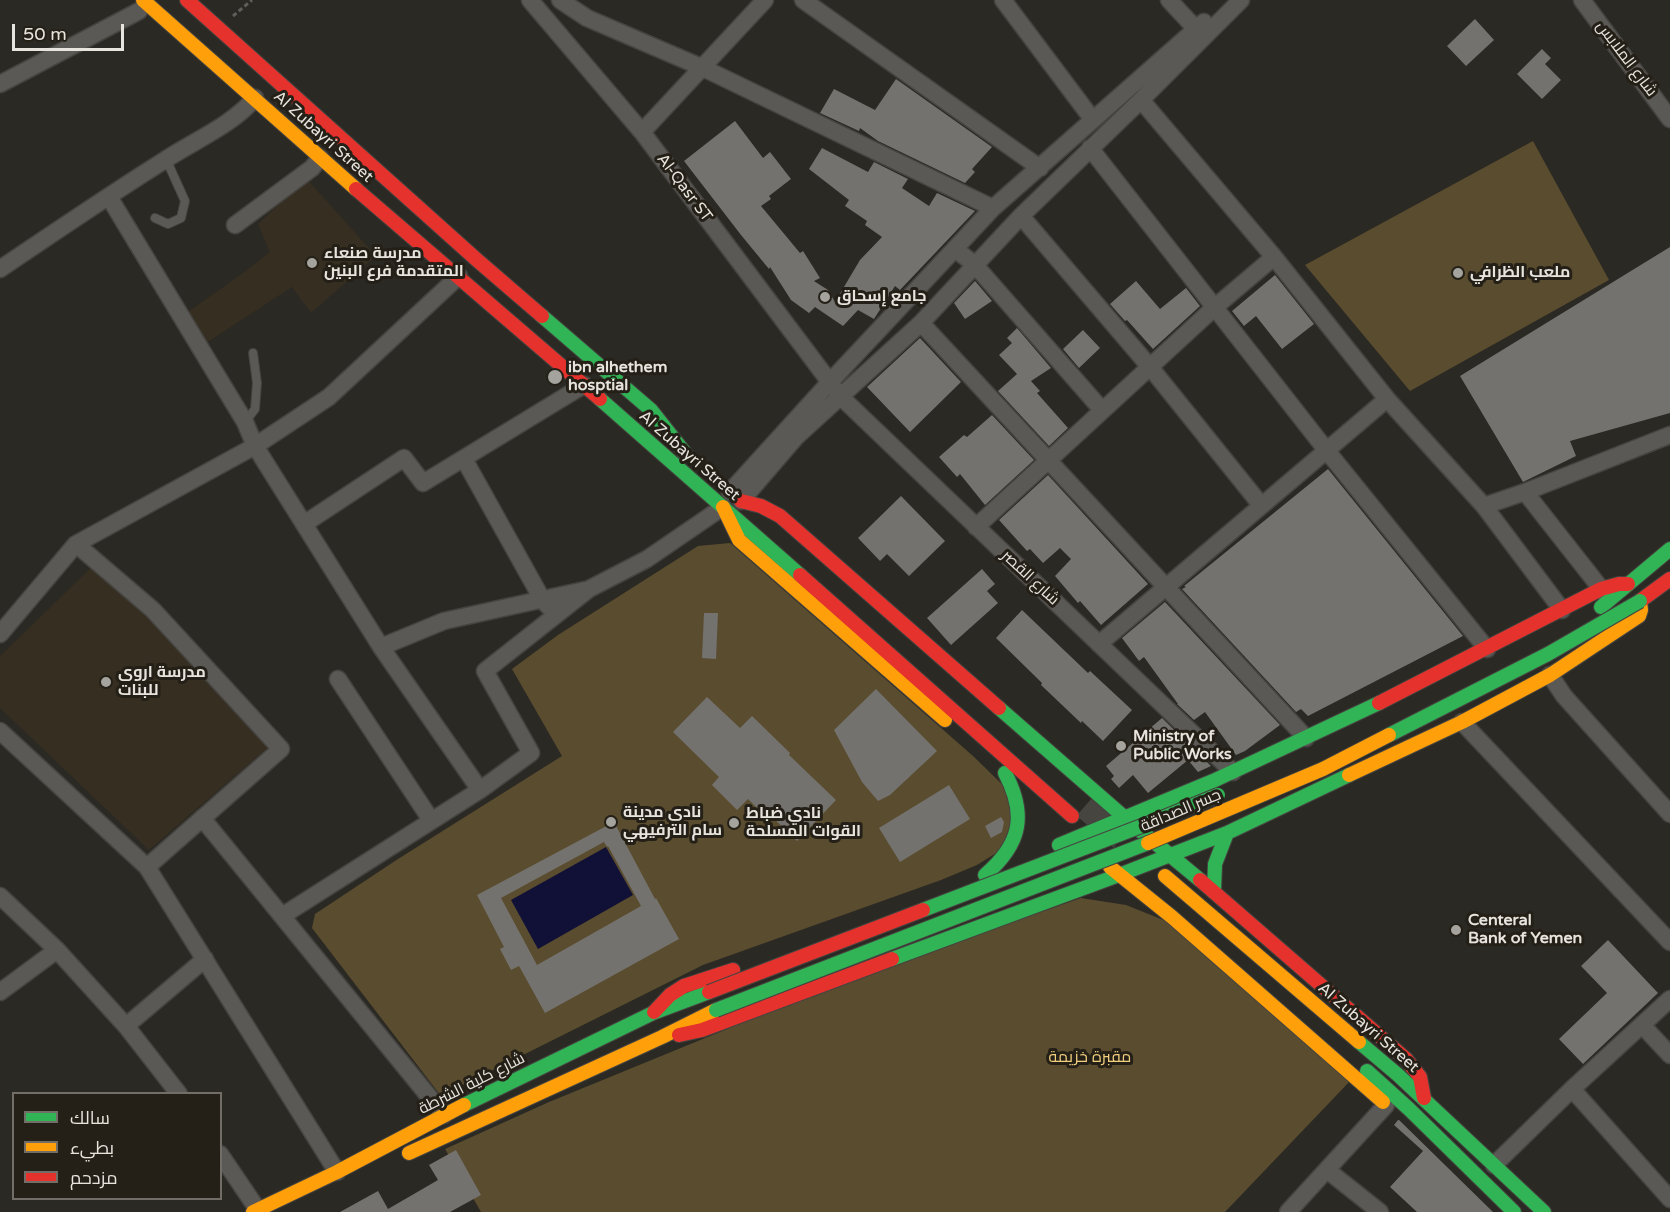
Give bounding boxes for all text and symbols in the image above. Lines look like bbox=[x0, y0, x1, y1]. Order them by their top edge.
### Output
scale bar bbox=[15, 12, 128, 50]
street label: شارع الملابس bbox=[1591, 17, 1661, 101]
text: 50 m bbox=[23, 23, 67, 45]
street label: Al Zubayri Street bbox=[269, 87, 377, 187]
street label: Al-Qasr ST bbox=[652, 150, 716, 226]
place label: مدرسة صنعاء المتقدمة فرع البنين bbox=[324, 244, 464, 282]
marker: مدرسة صنعاء المتقدمة فرع البنين bbox=[305, 256, 319, 270]
place label: ملعب الظرافي bbox=[1470, 263, 1570, 283]
marker: ملعب الظرافي bbox=[1451, 266, 1465, 280]
place label: جامع إسحاق bbox=[837, 287, 926, 307]
marker: جامع إسحاق bbox=[818, 290, 832, 304]
place label: ibn alhethem hosptial bbox=[568, 358, 667, 396]
marker: ibn alhethem hosptial bbox=[546, 368, 564, 386]
street label: Al Zubayri Street bbox=[635, 407, 743, 505]
street label: شارع القصر bbox=[997, 546, 1063, 610]
place label: مدرسة اروى للبنات bbox=[118, 663, 206, 701]
marker: مدرسة اروى للبنات bbox=[99, 675, 113, 689]
place label: Ministry of Public Works bbox=[1133, 727, 1232, 765]
marker: Ministry of Public Works bbox=[1114, 739, 1128, 753]
street label: جسر الصداقة bbox=[1138, 785, 1224, 837]
place label: نادي مدينة سام الترفيهي bbox=[623, 803, 722, 841]
place label: نادي ضباط القوات المسلحة bbox=[746, 804, 861, 842]
marker: نادي مدينة سام الترفيهي bbox=[604, 815, 618, 829]
marker: نادي ضباط القوات المسلحة bbox=[727, 816, 741, 830]
place label: Centeral Bank of Yemen bbox=[1468, 911, 1582, 949]
marker: Centeral Bank of Yemen bbox=[1449, 923, 1463, 937]
street label: Al Zubayri Street bbox=[1314, 979, 1422, 1077]
park label: مقبرة خزيمة bbox=[1049, 1048, 1131, 1068]
street label: شارع كلية الشرطة bbox=[416, 1049, 528, 1119]
legend bbox=[12, 1092, 222, 1200]
text: سالك bbox=[70, 1107, 110, 1129]
text: بطيء bbox=[70, 1137, 114, 1159]
text: مزدحم bbox=[70, 1167, 118, 1189]

